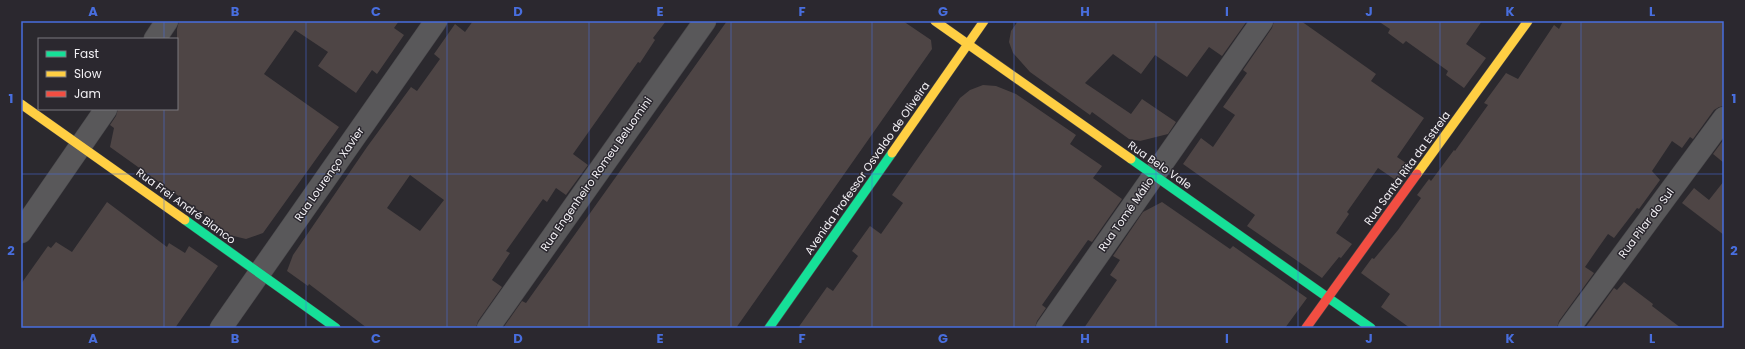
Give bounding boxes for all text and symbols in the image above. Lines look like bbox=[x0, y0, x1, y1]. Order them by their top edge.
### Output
text: A bbox=[88, 2, 98, 21]
text: B bbox=[231, 2, 240, 21]
text: C bbox=[371, 2, 381, 21]
text: D bbox=[513, 2, 523, 21]
text: E bbox=[656, 2, 664, 21]
text: F bbox=[798, 2, 806, 21]
text: G bbox=[938, 2, 948, 21]
text: H bbox=[1080, 2, 1090, 21]
text: I bbox=[1225, 2, 1229, 21]
text: J bbox=[1365, 2, 1373, 21]
text: K bbox=[1505, 2, 1515, 21]
text: L bbox=[1649, 2, 1655, 21]
legend bbox=[38, 38, 178, 110]
text: Fast bbox=[74, 45, 99, 62]
text: Slow bbox=[74, 65, 102, 82]
street label: Avenida Professor Osvaldo de Oliveira bbox=[801, 78, 933, 258]
text: Jam bbox=[74, 85, 101, 102]
text: 1 bbox=[9, 89, 13, 108]
text: 1 bbox=[1732, 89, 1736, 108]
street label: Rua Engenheiro Romeu Beluomini bbox=[536, 94, 656, 254]
street label: Rua Santa Rita da Estrela bbox=[1360, 108, 1454, 228]
street label: Rua Lourenço Xavier bbox=[290, 124, 368, 224]
street label: Rua Belo Vale bbox=[1125, 137, 1195, 193]
street label: Rua Frei André Blanco bbox=[133, 164, 239, 248]
street label: Rua Tomé Málio bbox=[1094, 174, 1158, 254]
street label: Rua Pilar do Sul bbox=[1614, 185, 1678, 261]
text: 2 bbox=[7, 241, 15, 260]
text: 2 bbox=[1730, 241, 1738, 260]
text: A bbox=[88, 329, 98, 348]
text: B bbox=[231, 329, 240, 348]
text: C bbox=[371, 329, 381, 348]
text: D bbox=[513, 329, 523, 348]
text: E bbox=[656, 329, 664, 348]
text: F bbox=[798, 329, 806, 348]
text: G bbox=[938, 329, 948, 348]
text: H bbox=[1080, 329, 1090, 348]
text: I bbox=[1225, 329, 1229, 348]
text: J bbox=[1365, 329, 1373, 348]
text: K bbox=[1505, 329, 1515, 348]
text: L bbox=[1649, 329, 1655, 348]

